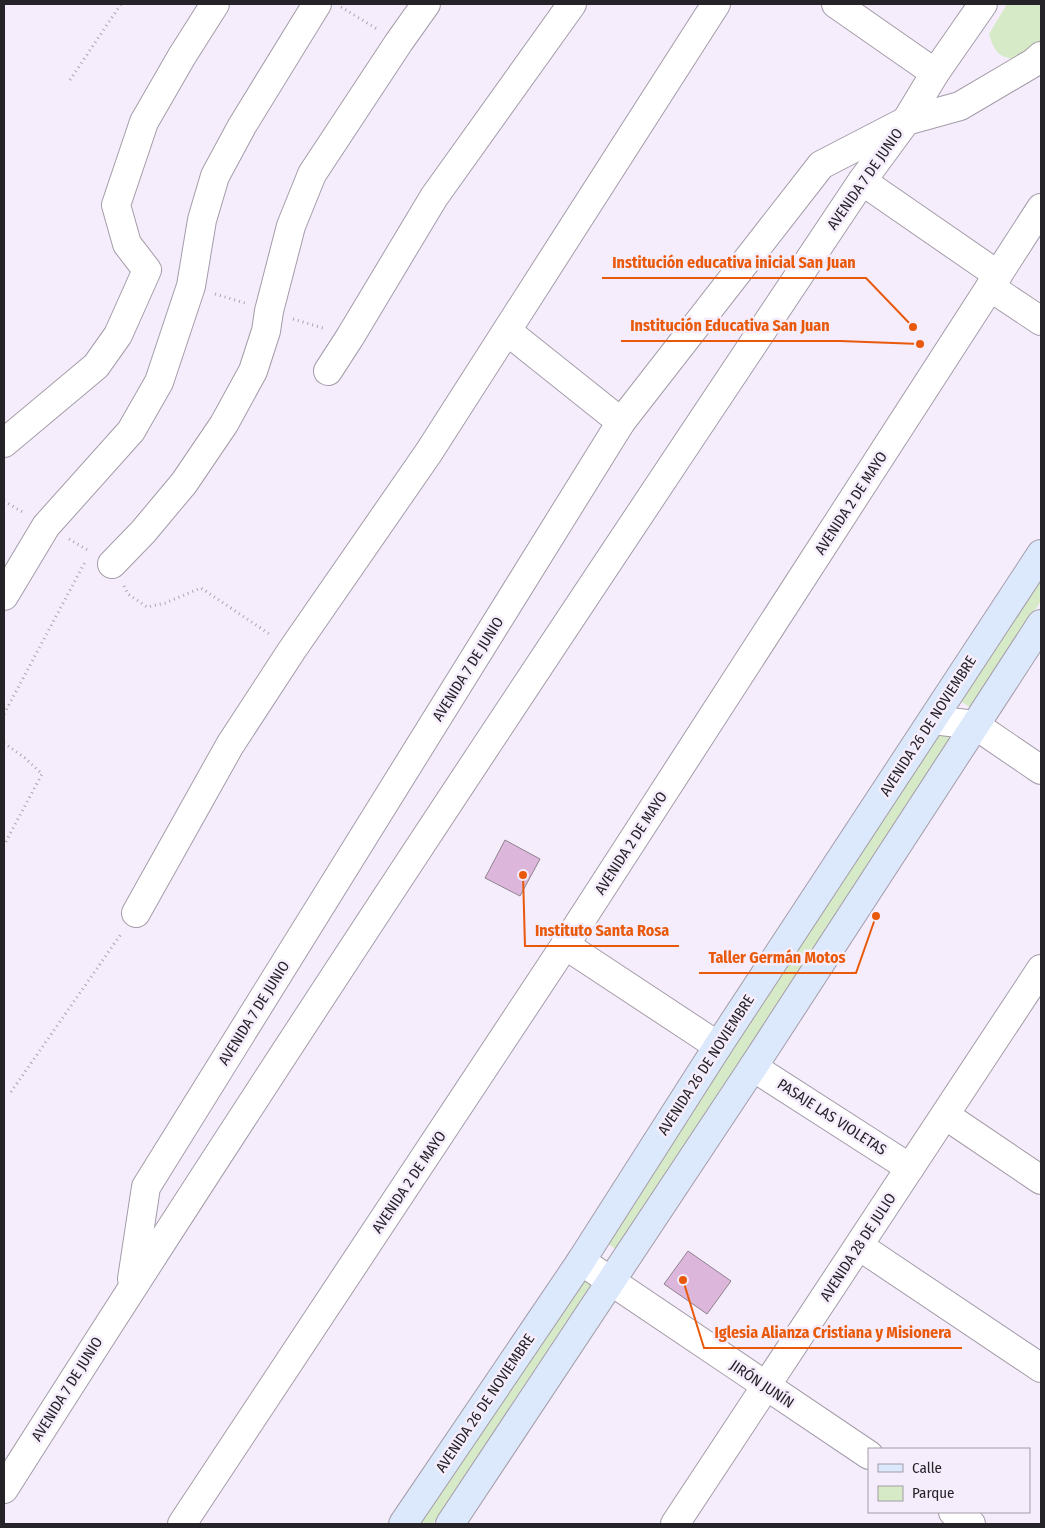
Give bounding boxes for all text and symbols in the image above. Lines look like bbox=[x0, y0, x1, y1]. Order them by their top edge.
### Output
street label: AVENIDA 7 DE JUNIO bbox=[823, 125, 907, 233]
callout: Institución educativa inicial San Juan bbox=[602, 247, 866, 278]
text: Institución educativa inicial San Juan bbox=[612, 253, 856, 272]
callout: Institución Educativa San Juan bbox=[621, 310, 840, 341]
text: Institución Educativa San Juan bbox=[630, 316, 830, 335]
street label: AVENIDA 2 DE MAYO bbox=[811, 448, 891, 558]
street label: AVENIDA 7 DE JUNIO bbox=[429, 614, 507, 724]
street label: AVENIDA 26 DE NOVIEMBRE bbox=[876, 653, 980, 799]
street label: AVENIDA 2 DE MAYO bbox=[591, 788, 671, 898]
callout: Instituto Santa Rosa bbox=[525, 915, 679, 946]
text: Instituto Santa Rosa bbox=[535, 921, 669, 940]
callout: Taller Germán Motos bbox=[699, 942, 856, 973]
text: Taller Germán Motos bbox=[708, 948, 846, 967]
street label: AVENIDA 7 DE JUNIO bbox=[215, 958, 293, 1068]
street label: AVENIDA 26 DE NOVIEMBRE bbox=[654, 992, 758, 1138]
street label: PASAJE LAS VIOLETAS bbox=[774, 1075, 890, 1159]
street label: AVENIDA 2 DE MAYO bbox=[368, 1128, 450, 1236]
street label: AVENIDA 28 DE JULIO bbox=[816, 1190, 900, 1304]
callout: Iglesia Alianza Cristiana y Misionera bbox=[704, 1317, 962, 1348]
text: Iglesia Alianza Cristiana y Misionera bbox=[714, 1323, 952, 1342]
street label: AVENIDA 26 DE NOVIEMBRE bbox=[432, 1330, 538, 1476]
street label: AVENIDA 7 DE JUNIO bbox=[28, 1334, 106, 1444]
street label: JIRÓN JUNÍN bbox=[727, 1356, 797, 1412]
legend bbox=[868, 1448, 1030, 1513]
text: Calle bbox=[912, 1459, 942, 1477]
text: Parque bbox=[912, 1484, 955, 1502]

